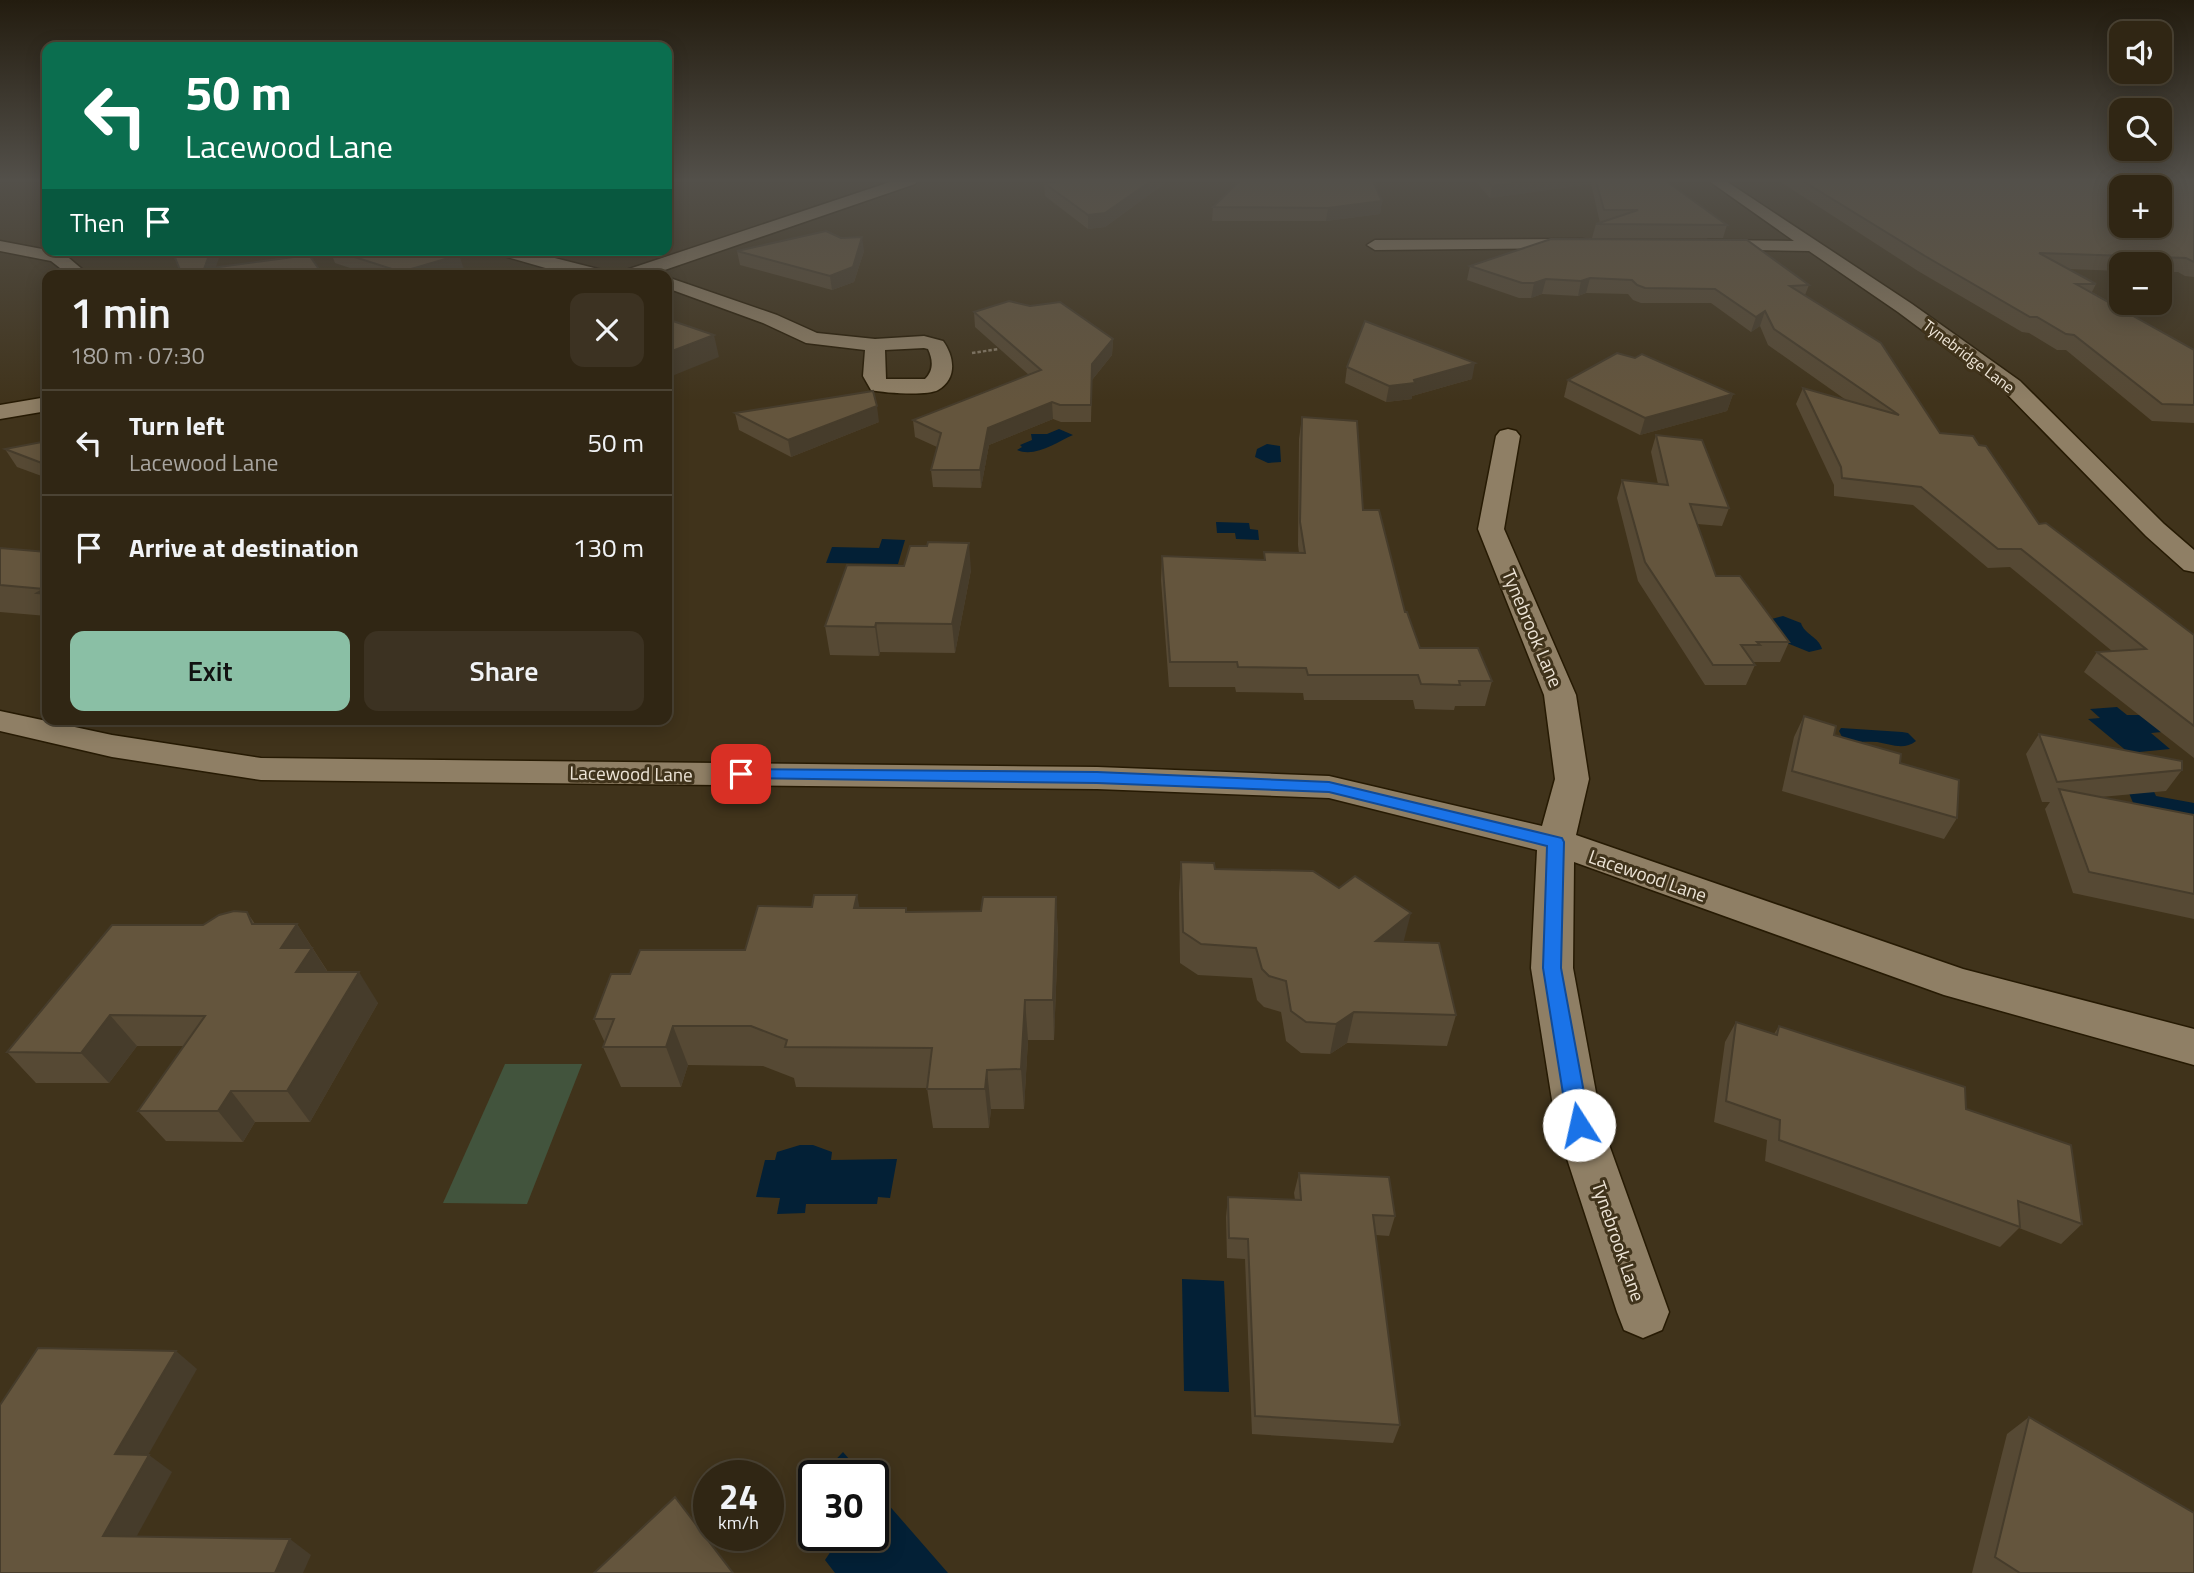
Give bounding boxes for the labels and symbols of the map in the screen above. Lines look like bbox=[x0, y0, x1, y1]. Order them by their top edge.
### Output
street label: Tynebridge Lane bbox=[1918, 313, 2020, 399]
street label: Tynebrook Lane bbox=[1495, 564, 1571, 692]
pin bbox=[711, 744, 771, 804]
street label: Lacewood Lane bbox=[569, 757, 693, 789]
street label: Lacewood Lane bbox=[1585, 841, 1711, 909]
position arrow bbox=[1542, 1088, 1616, 1162]
street label: Tynebrook Lane bbox=[1585, 1177, 1653, 1305]
speed limit sign: 30 bbox=[798, 1460, 889, 1551]

